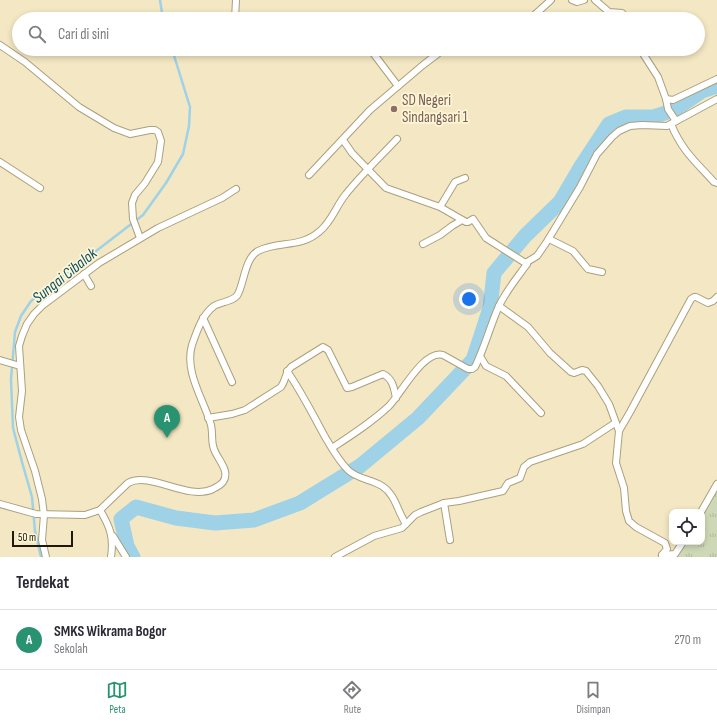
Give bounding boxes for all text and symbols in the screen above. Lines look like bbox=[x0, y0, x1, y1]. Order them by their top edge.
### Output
search box bbox=[12, 12, 705, 56]
icon: search bbox=[26, 23, 48, 45]
text: Cari di sini bbox=[58, 25, 109, 44]
place label: SD Negeri Sindangsari 1 bbox=[402, 91, 469, 127]
marker: SD Negeri Sindangsari 1 bbox=[389, 104, 399, 114]
water label: Sungai Cibalok bbox=[29, 244, 102, 308]
your location bbox=[459, 289, 479, 309]
pin: A bbox=[154, 405, 180, 438]
map controls bbox=[669, 509, 705, 545]
button: locate bbox=[669, 509, 705, 545]
scale bar bbox=[12, 529, 73, 548]
text: 50 m bbox=[18, 531, 36, 544]
text: Terdekat bbox=[16, 573, 69, 593]
text: SMKS Wikrama Bogor bbox=[54, 622, 167, 641]
text: A bbox=[26, 632, 32, 648]
text: 270 m bbox=[674, 632, 701, 648]
text: Sekolah bbox=[54, 641, 88, 657]
tab: Peta bbox=[106, 679, 128, 716]
tab: Rute bbox=[341, 679, 363, 716]
tab: Disimpan bbox=[576, 679, 610, 716]

